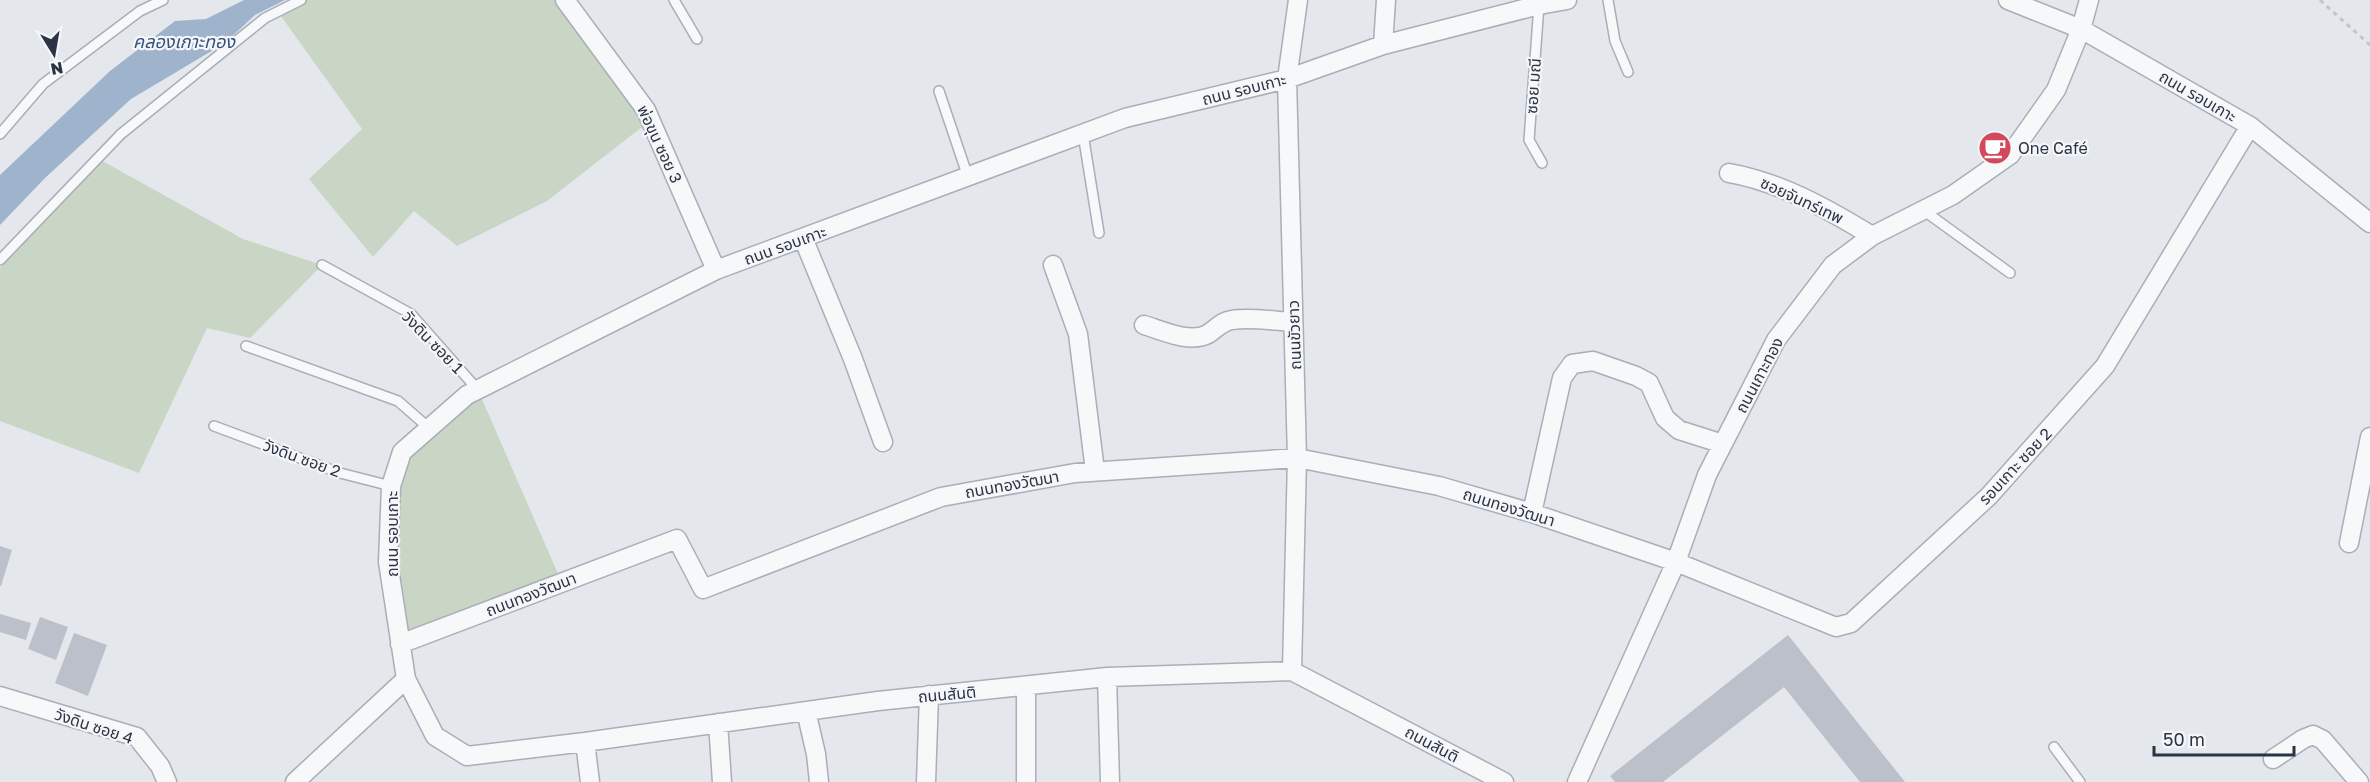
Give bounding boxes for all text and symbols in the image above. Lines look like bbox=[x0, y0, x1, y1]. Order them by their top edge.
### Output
north arrow bbox=[24, 24, 84, 84]
water label: คลองเกาะทอง bbox=[133, 30, 236, 52]
street label: ซอย มณี bbox=[1521, 57, 1545, 115]
text: N bbox=[49, 58, 65, 80]
street label: ถนน รอบเกาะ bbox=[2156, 66, 2240, 126]
street label: ถนน รอบเกาะ bbox=[1200, 69, 1288, 109]
street label: พ่อขุน ซอย 3 bbox=[633, 102, 687, 186]
cafe icon: One Café bbox=[1977, 130, 2013, 166]
place label: One Café bbox=[2018, 138, 2088, 158]
street label: ซอยจันทร์เทพ bbox=[1757, 172, 1847, 228]
street label: ถนน รอบเกาะ bbox=[741, 221, 829, 269]
street label: ถนนขัวยาว bbox=[1283, 300, 1305, 370]
street label: วังดิน ซอย 1 bbox=[398, 306, 468, 378]
street label: ถนนเกาะทอง bbox=[1731, 334, 1787, 416]
street label: รอบเกาะ ซอย 2 bbox=[1974, 423, 2056, 509]
street label: วังดิน ซอย 2 bbox=[261, 435, 343, 481]
street label: ถนนทองวัฒนา bbox=[963, 466, 1061, 502]
street label: ถนนทองวัฒนา bbox=[1460, 483, 1558, 531]
street label: ถนน รอบเกาะ bbox=[382, 491, 402, 577]
street label: ถนนทองวัฒนา bbox=[483, 568, 579, 620]
street label: ถนนสันติ bbox=[917, 681, 977, 707]
street label: วังดิน ซอย 4 bbox=[52, 704, 136, 748]
scale bar bbox=[2154, 719, 2294, 757]
street label: ถนนสันติ bbox=[1402, 721, 1462, 767]
text: 50 m bbox=[2163, 728, 2205, 750]

